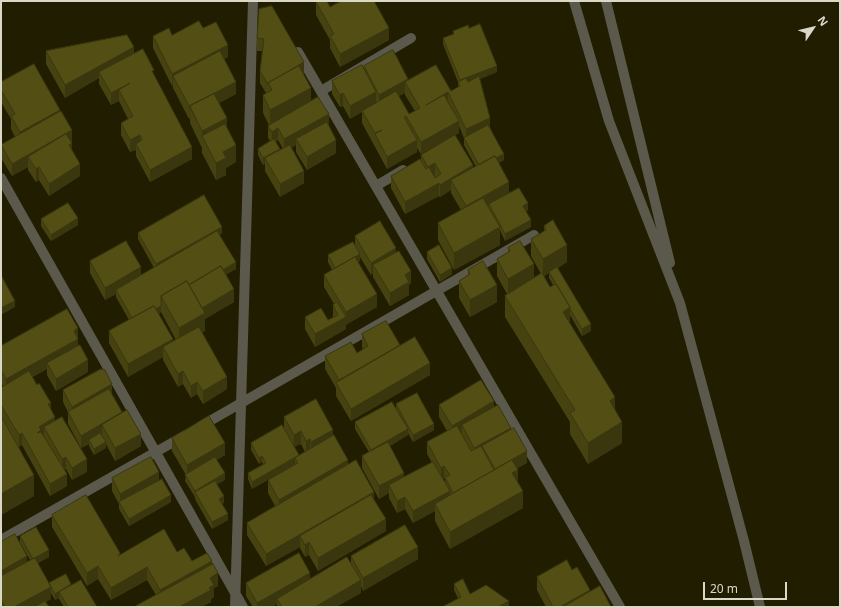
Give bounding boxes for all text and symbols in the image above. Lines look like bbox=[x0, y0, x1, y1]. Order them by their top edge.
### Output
north arrow bbox=[793, 8, 833, 48]
text: N bbox=[815, 13, 832, 29]
scale bar bbox=[705, 574, 789, 600]
text: 20 m bbox=[710, 580, 738, 597]

